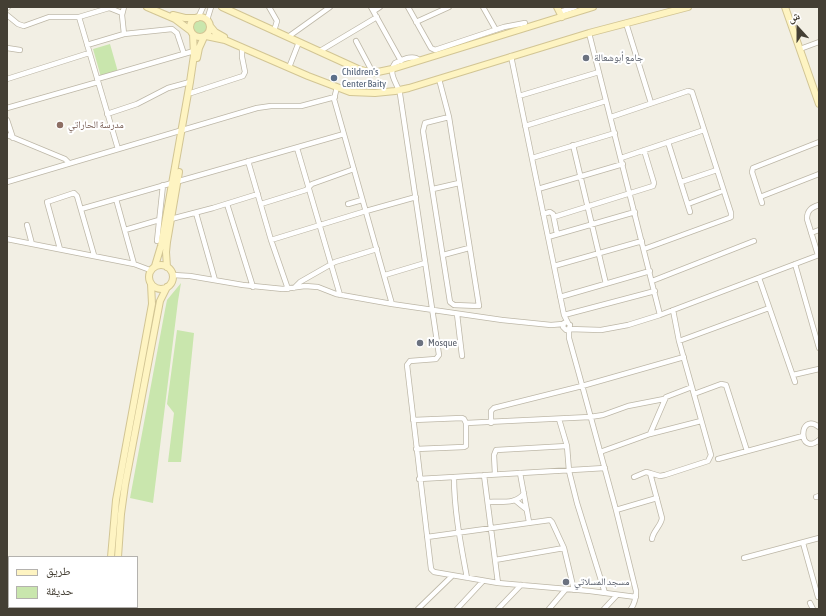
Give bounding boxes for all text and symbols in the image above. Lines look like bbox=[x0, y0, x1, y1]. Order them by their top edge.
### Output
north arrow bbox=[778, 8, 818, 48]
text: ش bbox=[786, 9, 801, 24]
place label: جامع أبوشعالة bbox=[594, 52, 643, 64]
marker: جامع أبوشعالة bbox=[581, 53, 591, 63]
place label: Children’s Center Baity bbox=[342, 66, 386, 90]
marker: Children’s Center Baity bbox=[329, 73, 339, 83]
place label: مدرسة الحاراتي bbox=[68, 119, 124, 131]
marker: مدرسة الحاراتي bbox=[55, 120, 65, 130]
place label: Mosque bbox=[428, 337, 457, 349]
marker: Mosque bbox=[415, 338, 425, 348]
legend bbox=[8, 556, 138, 608]
text: طريق bbox=[46, 564, 71, 578]
place label: مسجد المسلاتي bbox=[574, 576, 630, 588]
marker: مسجد المسلاتي bbox=[561, 577, 571, 587]
text: حديقة bbox=[46, 584, 74, 598]

